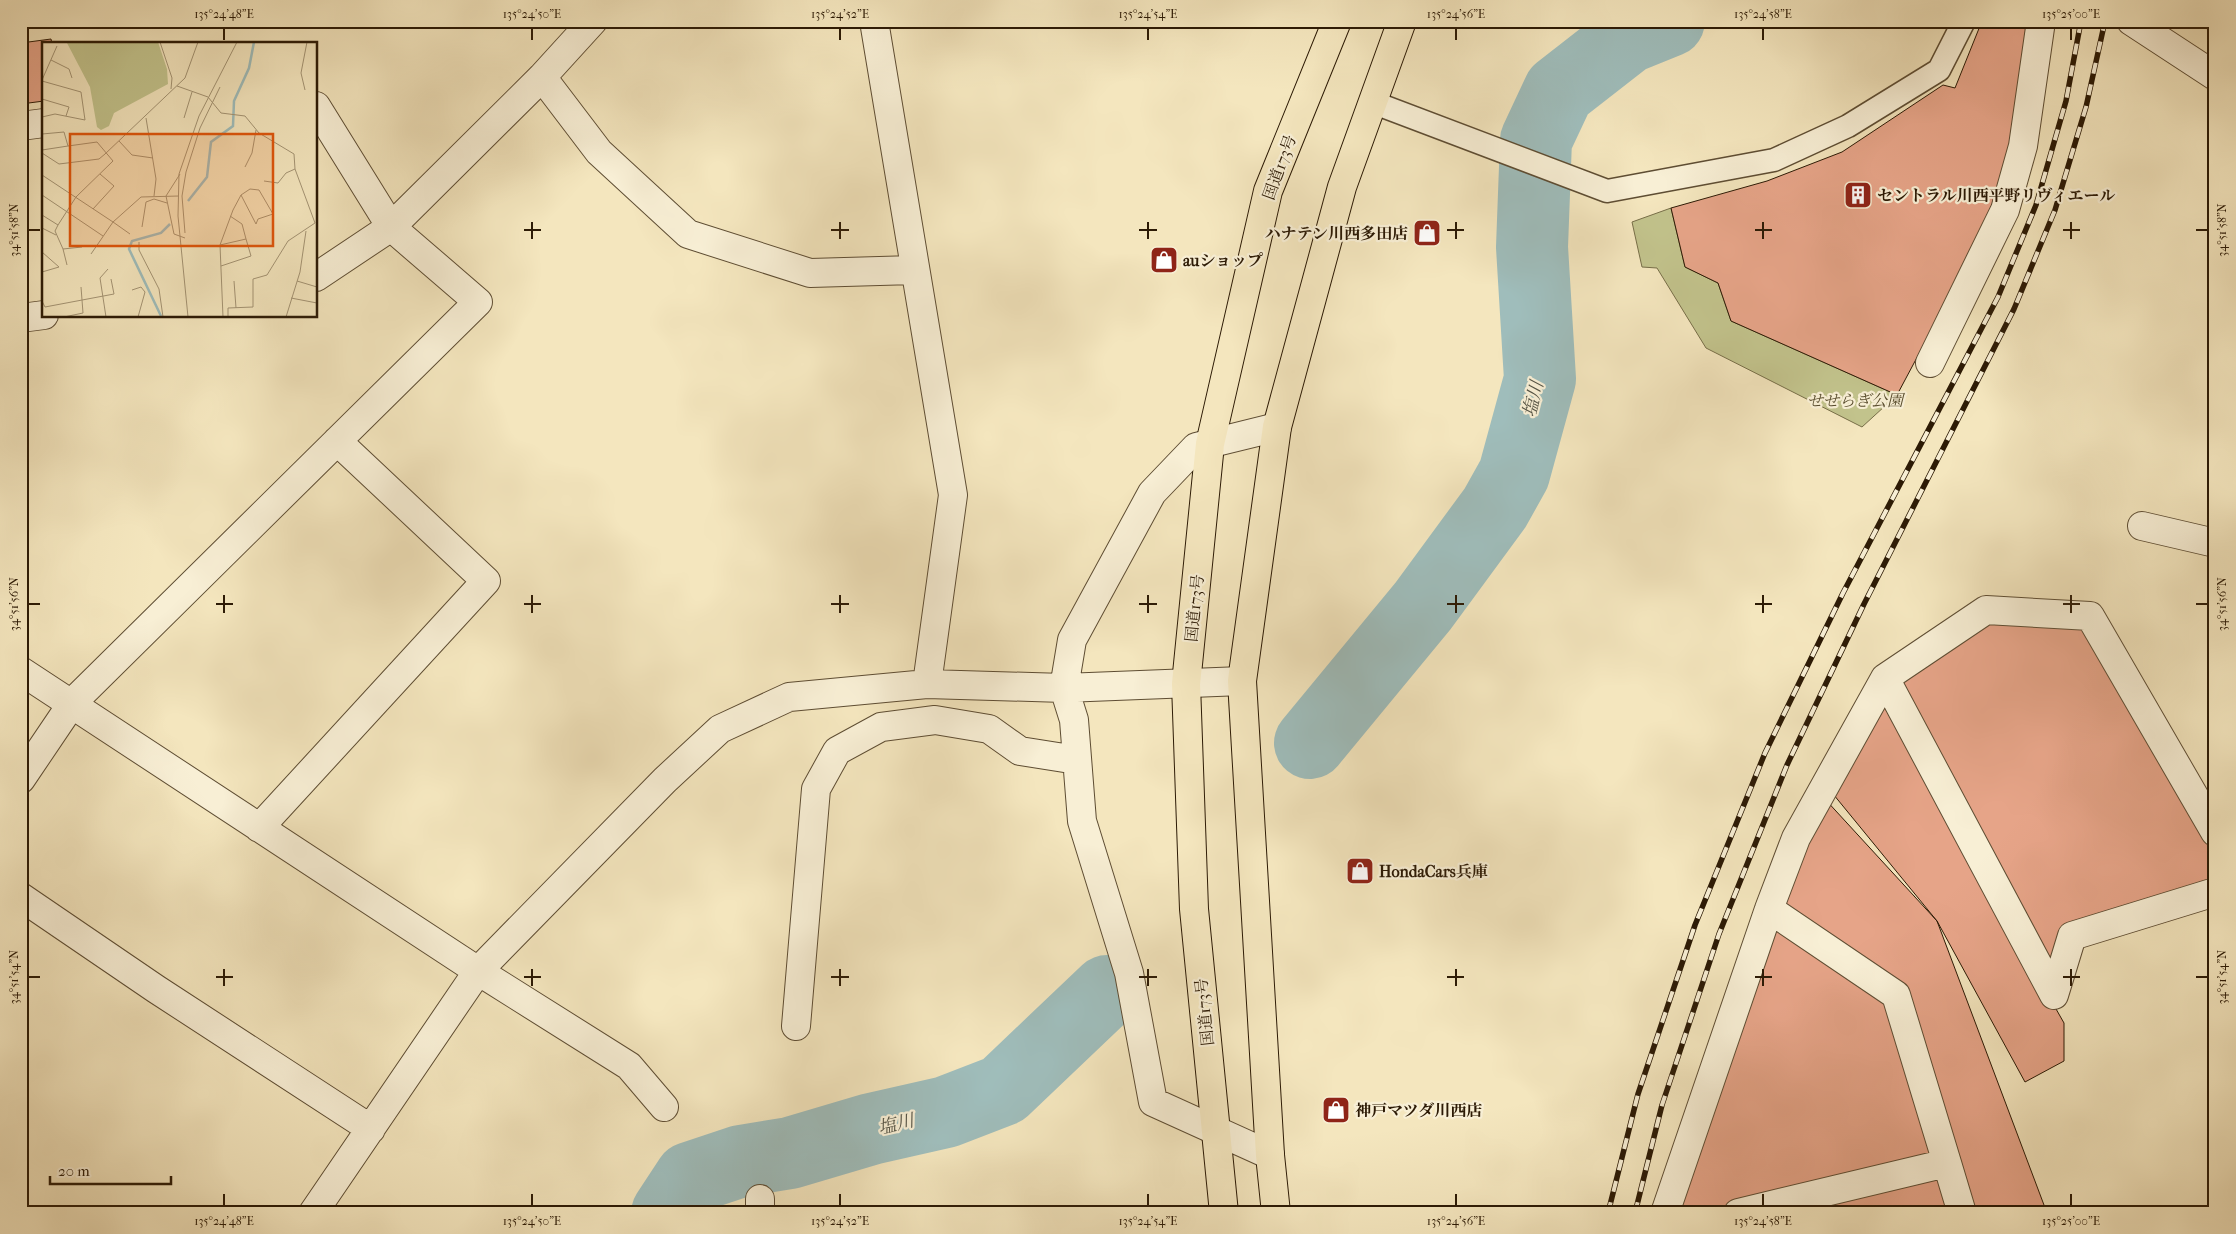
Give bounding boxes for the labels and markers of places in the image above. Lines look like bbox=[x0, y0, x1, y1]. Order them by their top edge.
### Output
building icon: セントラル川西平野リヴィエール bbox=[1843, 180, 1873, 210]
place label: セントラル川西平野リヴィエール bbox=[1877, 186, 2115, 205]
shop icon: ハナテン川西多田店 bbox=[1412, 218, 1442, 248]
place label: ハナテン川西多田店 bbox=[1265, 224, 1408, 243]
shop icon: auショップ bbox=[1149, 245, 1179, 275]
place label: auショップ bbox=[1183, 251, 1263, 270]
shop icon: HondaCars兵庫 bbox=[1345, 856, 1375, 886]
place label: HondaCars兵庫 bbox=[1379, 862, 1488, 881]
shop icon: 神戸マツダ川西店 bbox=[1321, 1095, 1351, 1125]
place label: 神戸マツダ川西店 bbox=[1355, 1101, 1482, 1120]

